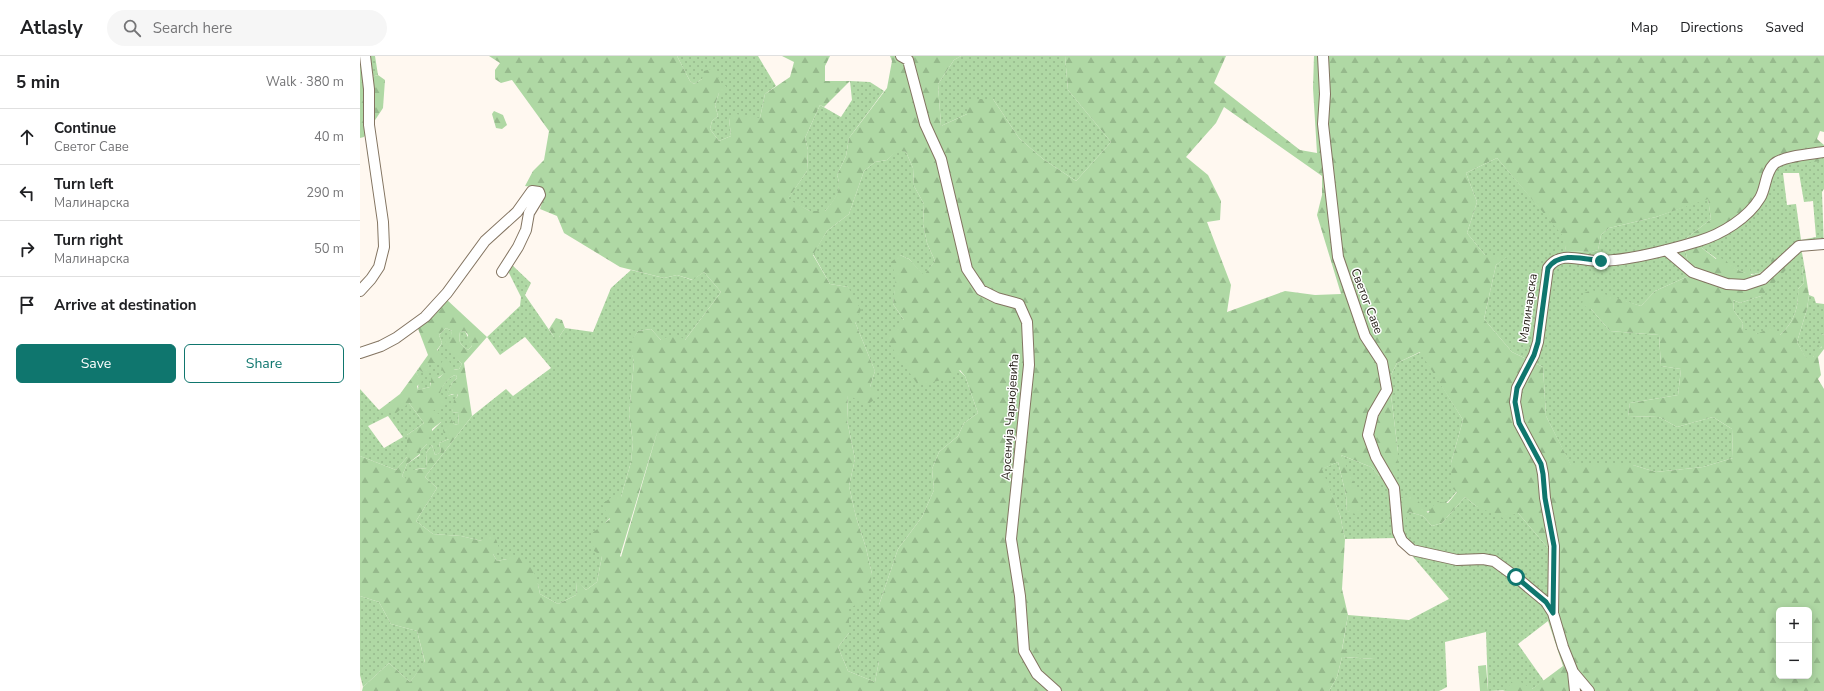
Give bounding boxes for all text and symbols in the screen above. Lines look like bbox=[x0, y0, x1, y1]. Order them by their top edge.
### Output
search box bbox=[107, 10, 387, 46]
text: Atlasly bbox=[20, 15, 83, 41]
icon: search bbox=[121, 17, 143, 39]
text: Search here bbox=[153, 18, 232, 38]
text: Map bbox=[1631, 18, 1658, 37]
text: Directions bbox=[1680, 18, 1743, 37]
text: Saved bbox=[1765, 18, 1804, 37]
text: 5 min bbox=[16, 71, 60, 94]
text: Walk · 380 m bbox=[266, 73, 344, 91]
text: Continue bbox=[54, 118, 116, 138]
icon: ahead bbox=[16, 126, 38, 148]
text: 40 m bbox=[314, 128, 344, 146]
text: Светог Саве bbox=[54, 138, 129, 156]
text: Turn left bbox=[54, 174, 113, 194]
icon: left bbox=[16, 182, 38, 204]
text: 290 m bbox=[306, 184, 344, 202]
text: Малинарска bbox=[54, 194, 130, 212]
text: Turn right bbox=[54, 230, 123, 250]
icon: right bbox=[16, 238, 38, 260]
text: 50 m bbox=[314, 240, 344, 258]
text: Малинарска bbox=[54, 250, 130, 268]
route end bbox=[1592, 252, 1610, 270]
street label: Светог Саве bbox=[1347, 266, 1387, 336]
street label: Малинарска bbox=[1515, 272, 1541, 344]
icon: arrive bbox=[16, 294, 38, 316]
text: Arrive at destination bbox=[54, 295, 197, 315]
button: Save bbox=[16, 344, 176, 383]
button: Share bbox=[184, 344, 344, 383]
street label: Арсенија Чарнојевића bbox=[998, 353, 1022, 481]
route start bbox=[1507, 568, 1525, 586]
map controls bbox=[1776, 607, 1812, 679]
button: + bbox=[1776, 607, 1812, 643]
button: − bbox=[1776, 643, 1812, 679]

